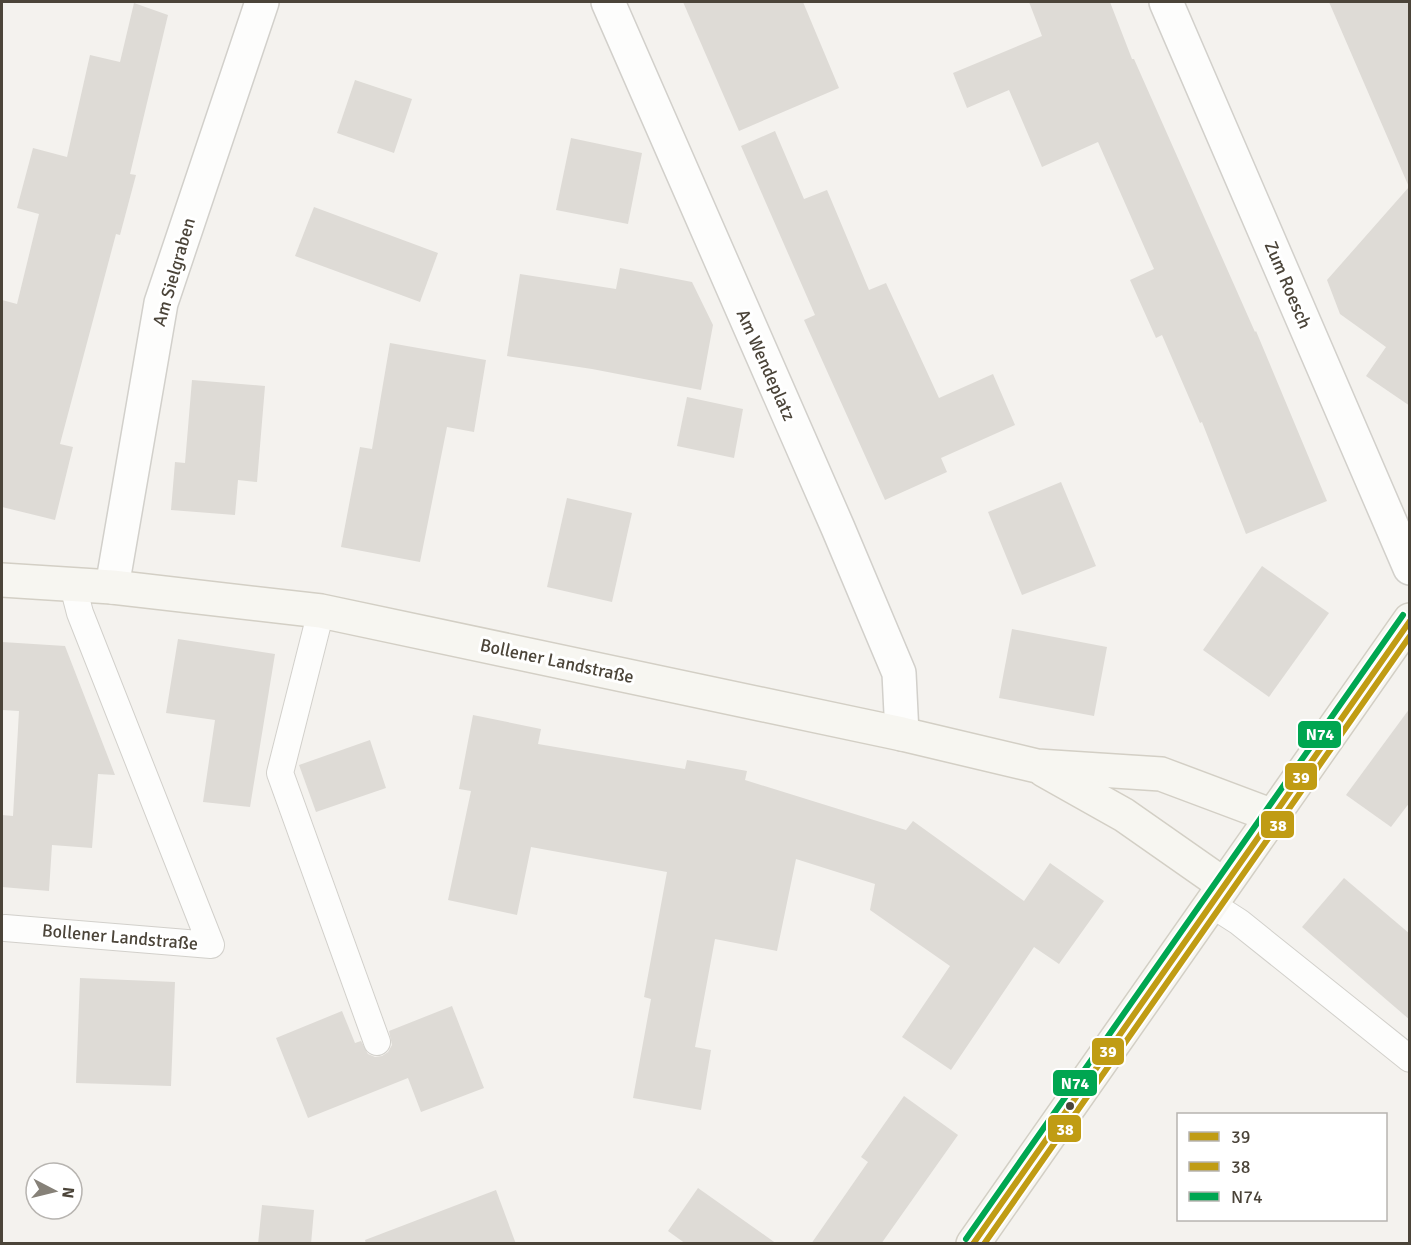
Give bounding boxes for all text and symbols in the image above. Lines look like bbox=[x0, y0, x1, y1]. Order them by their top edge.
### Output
street label: Am Sielgraben bbox=[148, 215, 200, 329]
street label: Zum Roesch bbox=[1260, 238, 1316, 332]
street label: Am Wendeplatz bbox=[732, 306, 800, 424]
street label: Bollener Landstraße bbox=[478, 634, 636, 688]
line badge: N74 bbox=[1297, 720, 1342, 749]
text: N74 bbox=[1306, 725, 1335, 745]
line badge: 39 bbox=[1284, 762, 1318, 791]
text: 39 bbox=[1292, 768, 1310, 788]
line badge: 38 bbox=[1260, 810, 1295, 839]
text: 38 bbox=[1269, 816, 1287, 836]
street label: Bollener Landstraße bbox=[41, 919, 199, 955]
line badge: 39 bbox=[1091, 1037, 1125, 1066]
text: 39 bbox=[1099, 1042, 1117, 1062]
line badge: N74 bbox=[1052, 1069, 1098, 1097]
text: N74 bbox=[1061, 1074, 1090, 1094]
unlabelled marker bbox=[1064, 1100, 1076, 1112]
legend bbox=[1177, 1113, 1387, 1221]
line badge: 38 bbox=[1047, 1114, 1082, 1143]
text: 38 bbox=[1056, 1120, 1074, 1140]
text: 39 bbox=[1231, 1126, 1250, 1148]
text: 38 bbox=[1231, 1156, 1250, 1178]
north arrow bbox=[24, 1161, 84, 1221]
text: N bbox=[57, 1186, 78, 1199]
text: N74 bbox=[1231, 1186, 1263, 1208]

